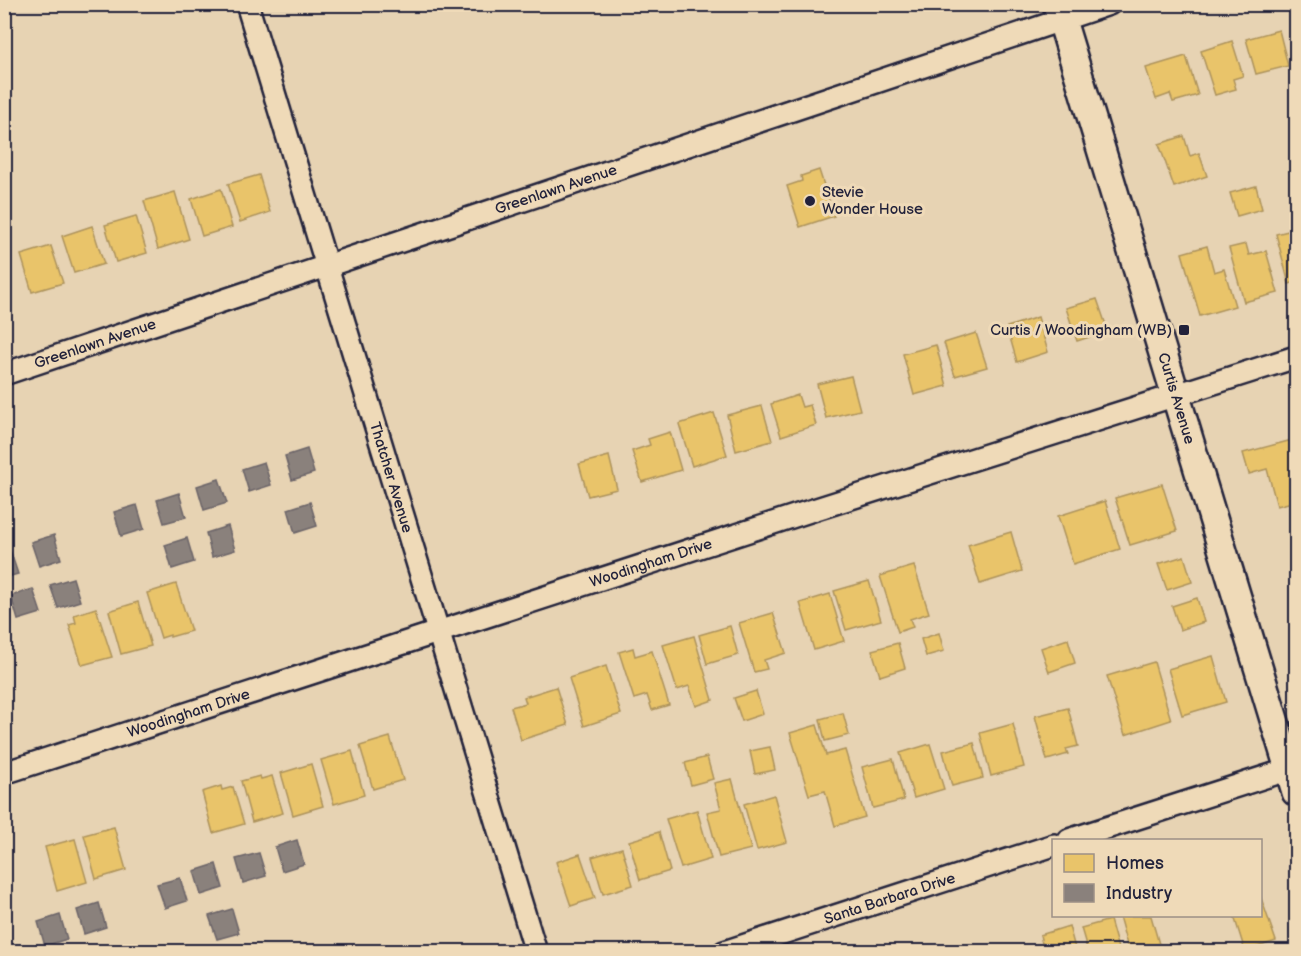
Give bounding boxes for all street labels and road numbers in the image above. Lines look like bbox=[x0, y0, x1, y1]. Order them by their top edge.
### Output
street label: Greenlawn Avenue bbox=[492, 160, 619, 218]
street label: Greenlawn Avenue bbox=[32, 314, 159, 373]
street label: Curtis Avenue bbox=[1154, 350, 1199, 446]
street label: Thatcher Avenue bbox=[366, 420, 417, 535]
street label: Woodingham Drive bbox=[587, 534, 714, 592]
street label: Woodingham Drive bbox=[125, 684, 252, 742]
street label: Santa Barbara Drive bbox=[821, 868, 958, 928]

